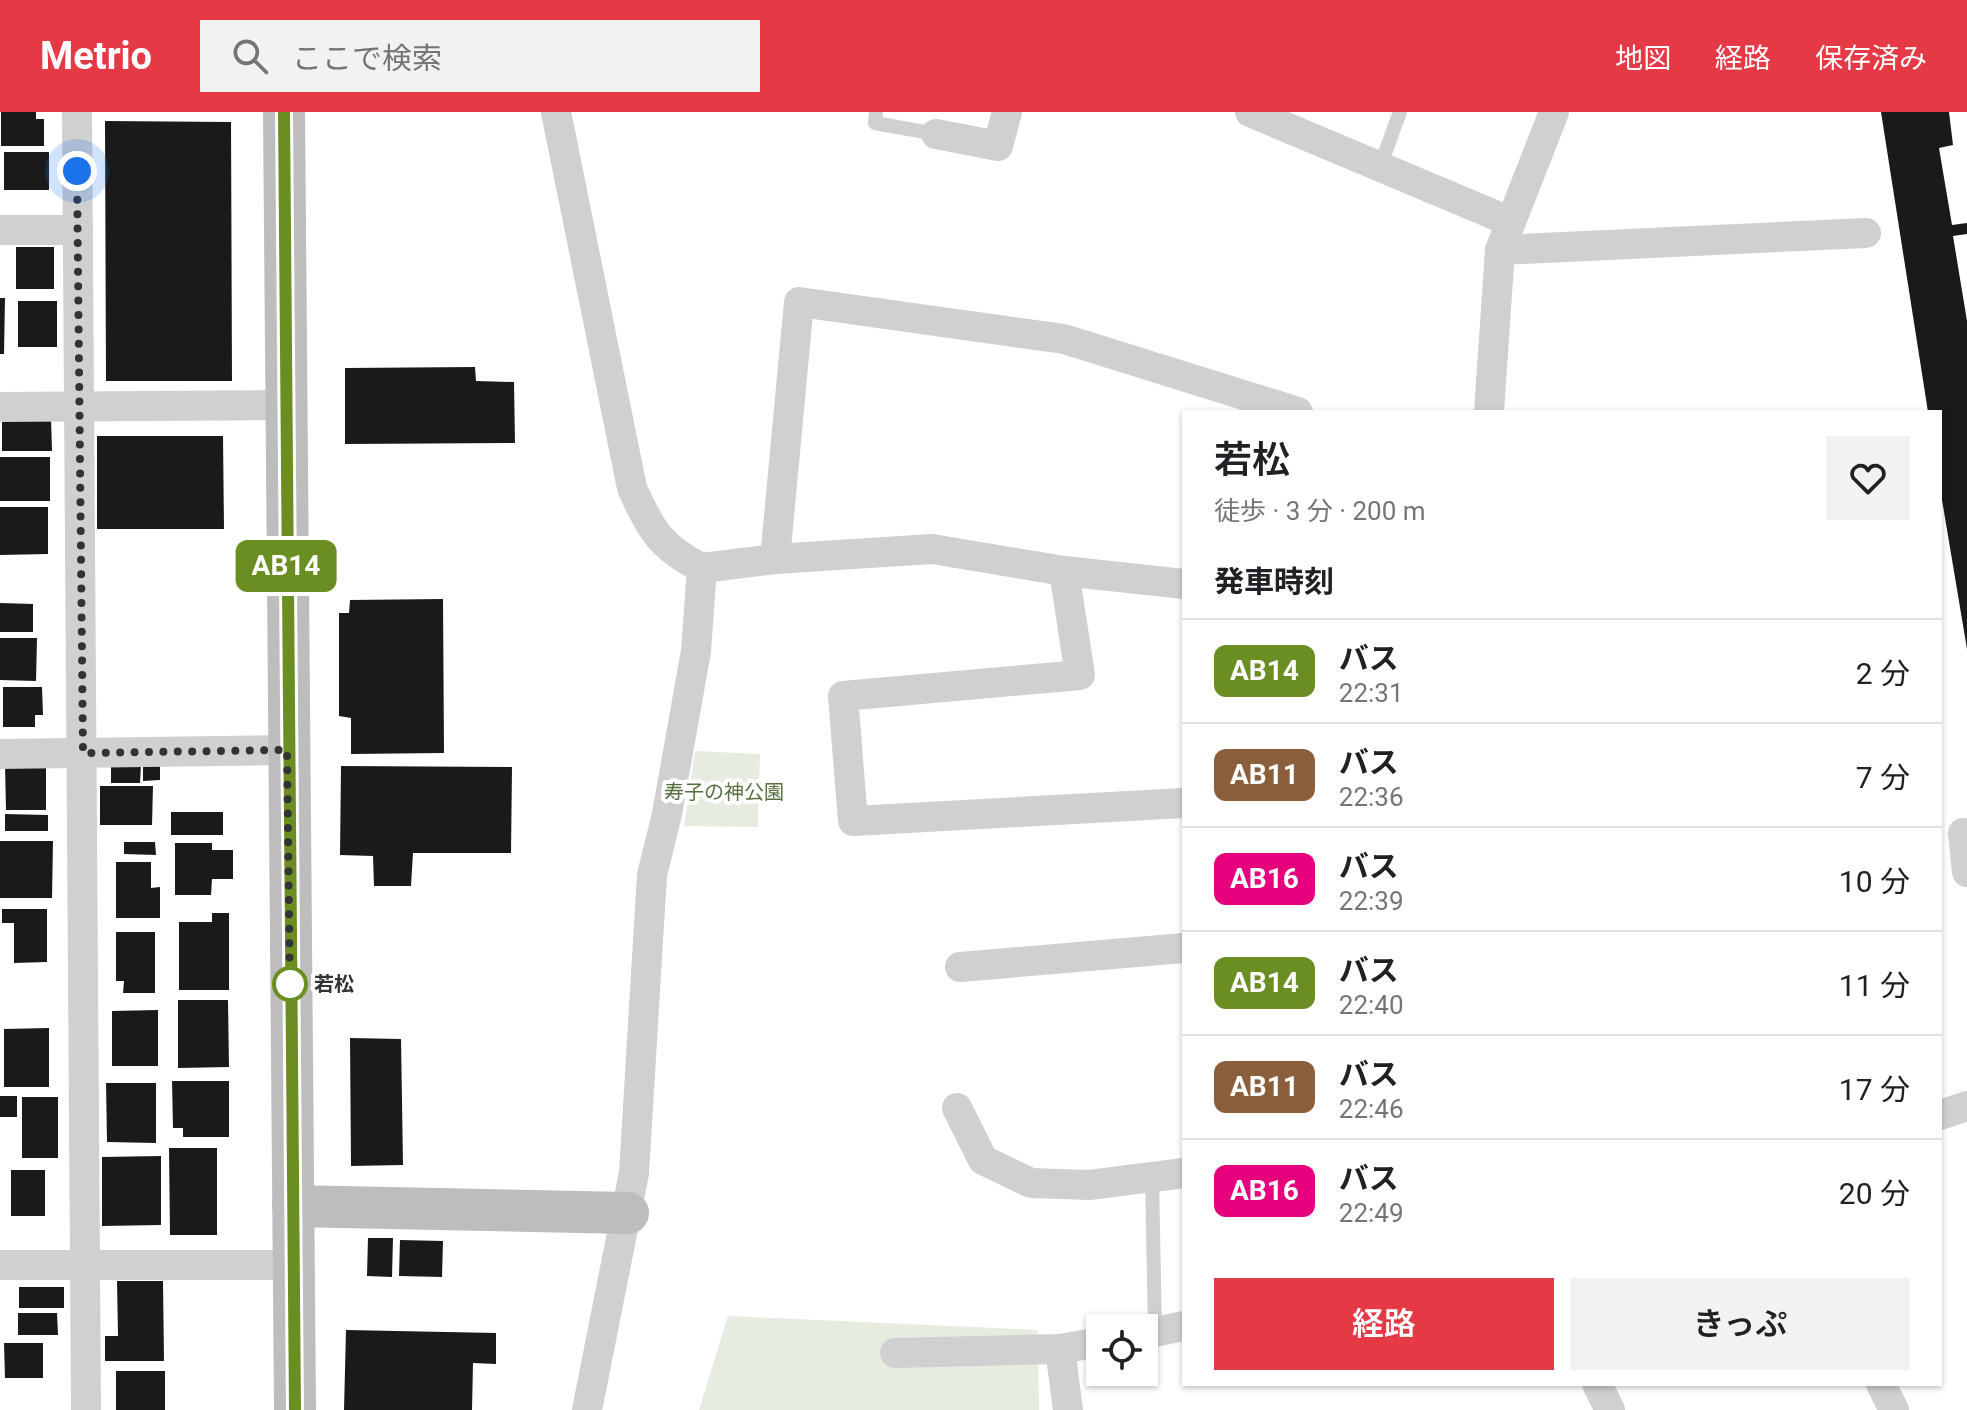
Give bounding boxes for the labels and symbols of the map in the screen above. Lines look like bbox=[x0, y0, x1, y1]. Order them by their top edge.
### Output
your location bbox=[57, 151, 97, 191]
line badge: AB14 bbox=[230, 540, 342, 592]
park label: 寿子の神公園 bbox=[664, 780, 784, 804]
marker: 若松 bbox=[273, 967, 307, 1001]
place label: 若松 bbox=[314, 972, 354, 996]

